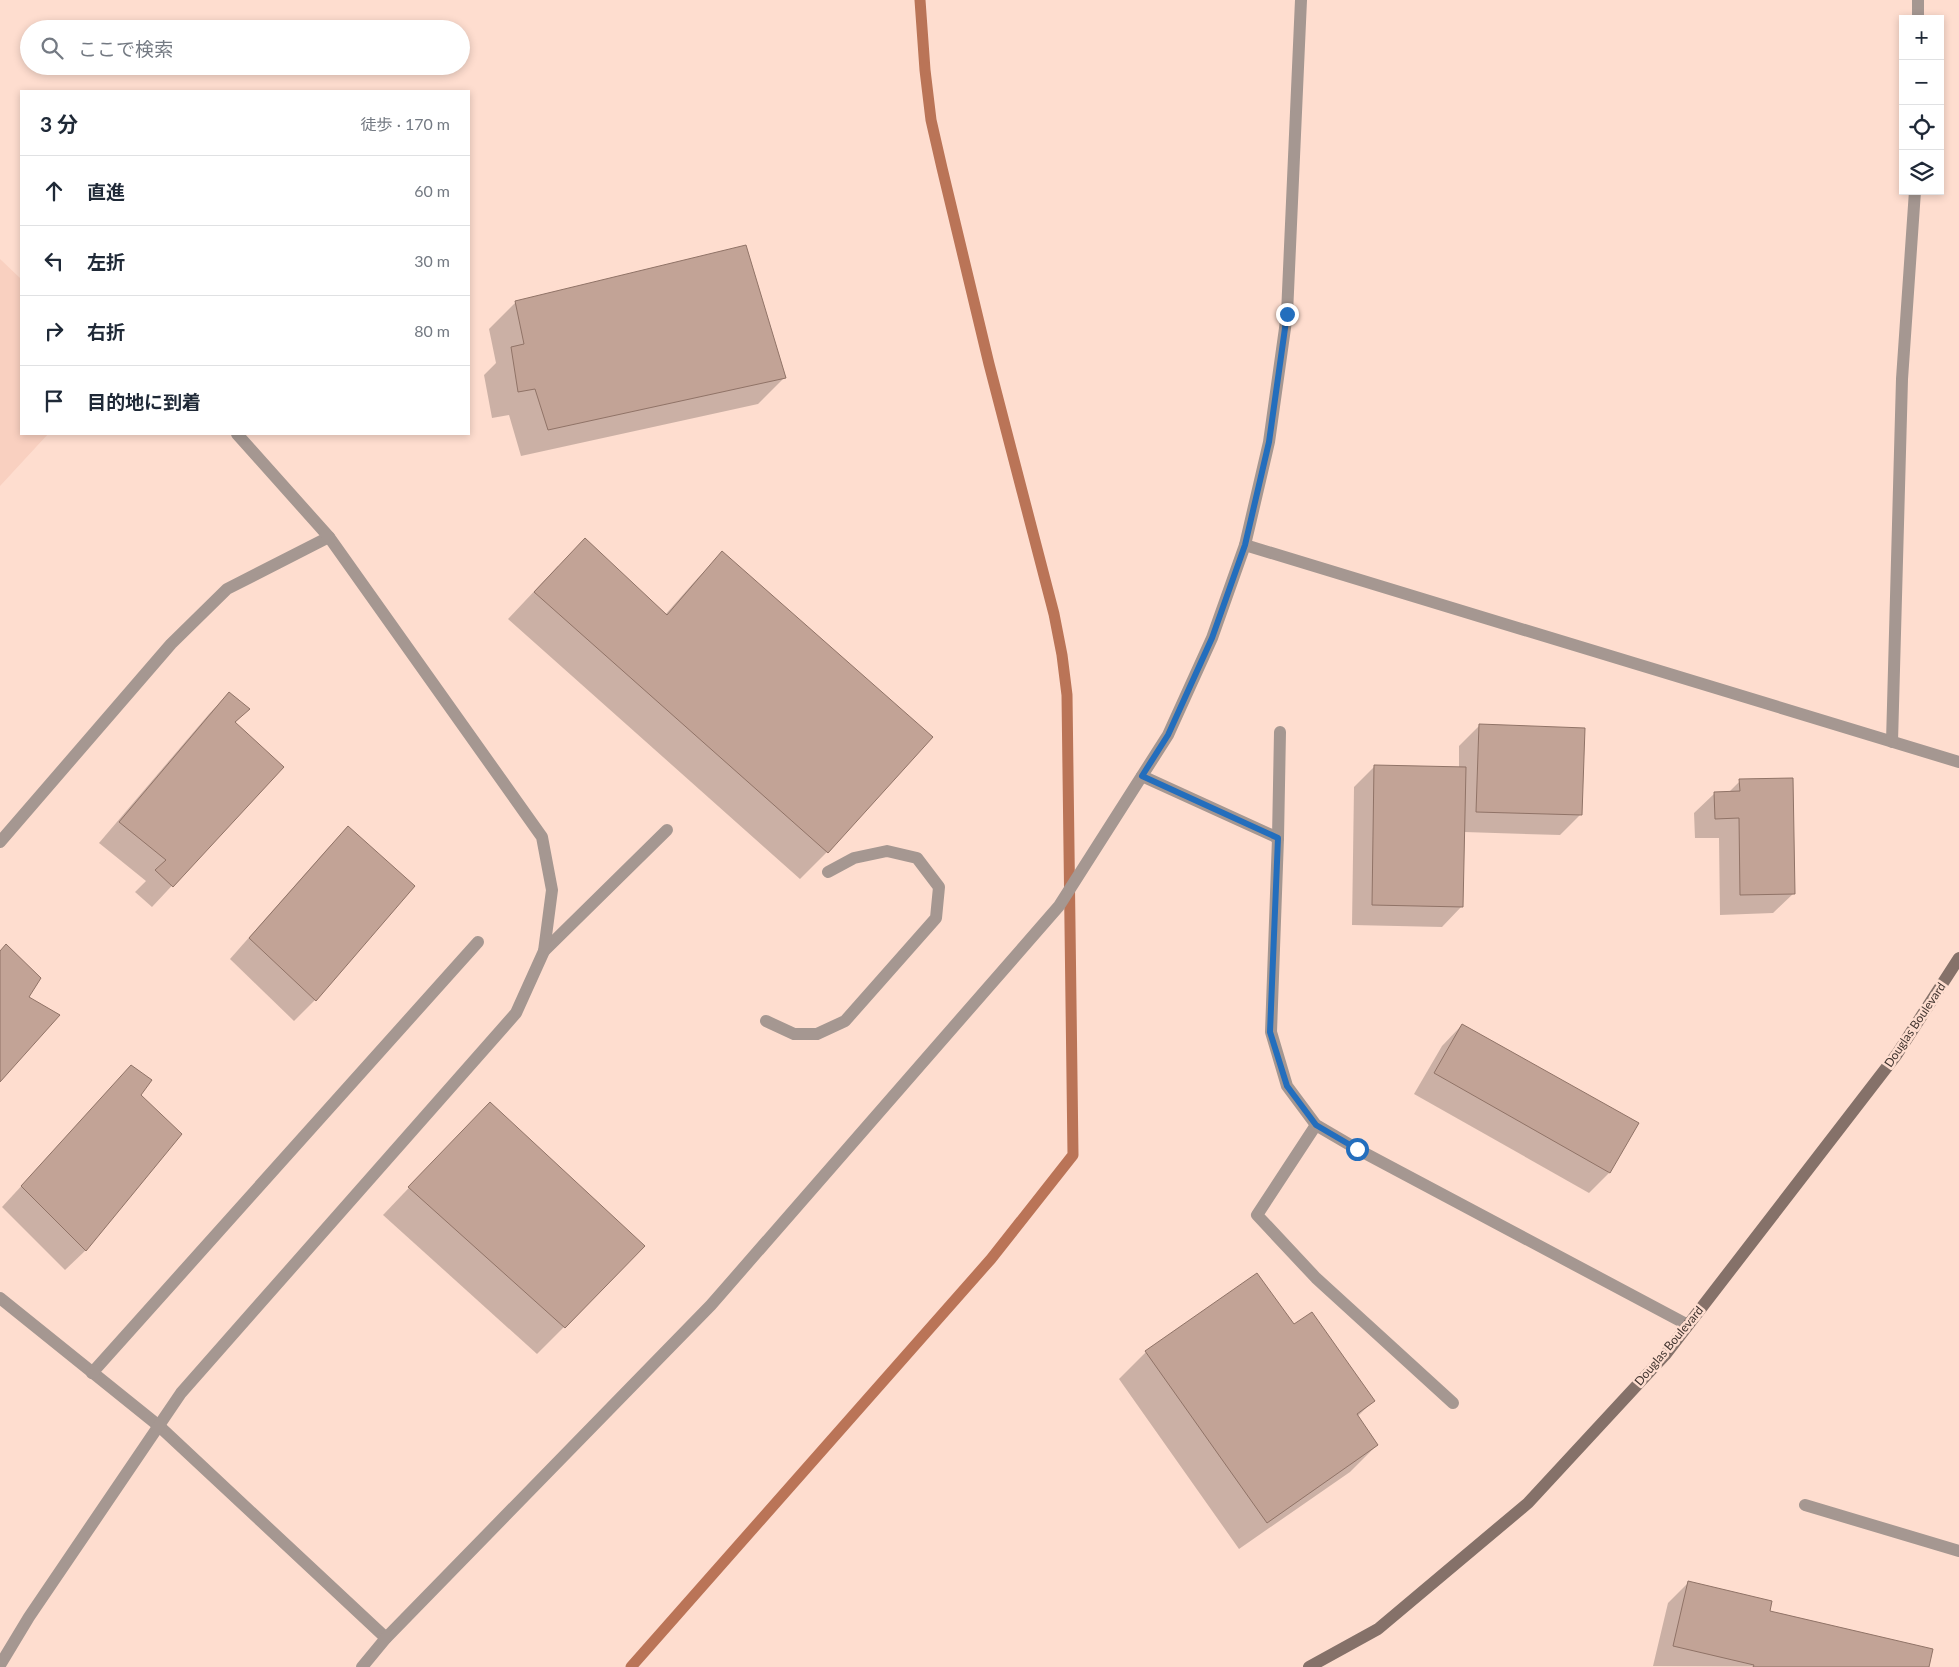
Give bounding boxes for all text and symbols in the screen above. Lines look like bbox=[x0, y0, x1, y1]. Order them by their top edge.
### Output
map controls bbox=[1899, 15, 1944, 195]
button: + bbox=[1899, 15, 1944, 60]
search box bbox=[20, 20, 470, 75]
icon: search bbox=[38, 34, 66, 62]
text: ここで検索 bbox=[78, 37, 173, 60]
button: − bbox=[1899, 60, 1944, 105]
button: locate bbox=[1899, 105, 1944, 150]
text: 3 分 bbox=[40, 111, 78, 136]
text: 徒歩 · 170 m bbox=[361, 114, 450, 133]
button: layers bbox=[1899, 150, 1944, 195]
icon: ahead bbox=[40, 177, 68, 205]
text: 直進 bbox=[87, 180, 125, 203]
text: 60 m bbox=[414, 181, 450, 200]
icon: left bbox=[40, 247, 68, 275]
text: 左折 bbox=[87, 250, 125, 273]
text: 30 m bbox=[414, 251, 450, 270]
route end bbox=[1276, 303, 1299, 326]
icon: right bbox=[40, 317, 68, 345]
text: 右折 bbox=[87, 320, 125, 343]
text: 80 m bbox=[414, 321, 450, 340]
icon: arrive bbox=[40, 387, 68, 415]
text: 目的地に到着 bbox=[87, 390, 201, 413]
street label: Douglas Boulevard bbox=[1881, 980, 1948, 1070]
route start bbox=[1346, 1138, 1369, 1161]
street label: Douglas Boulevard bbox=[1631, 1303, 1706, 1388]

